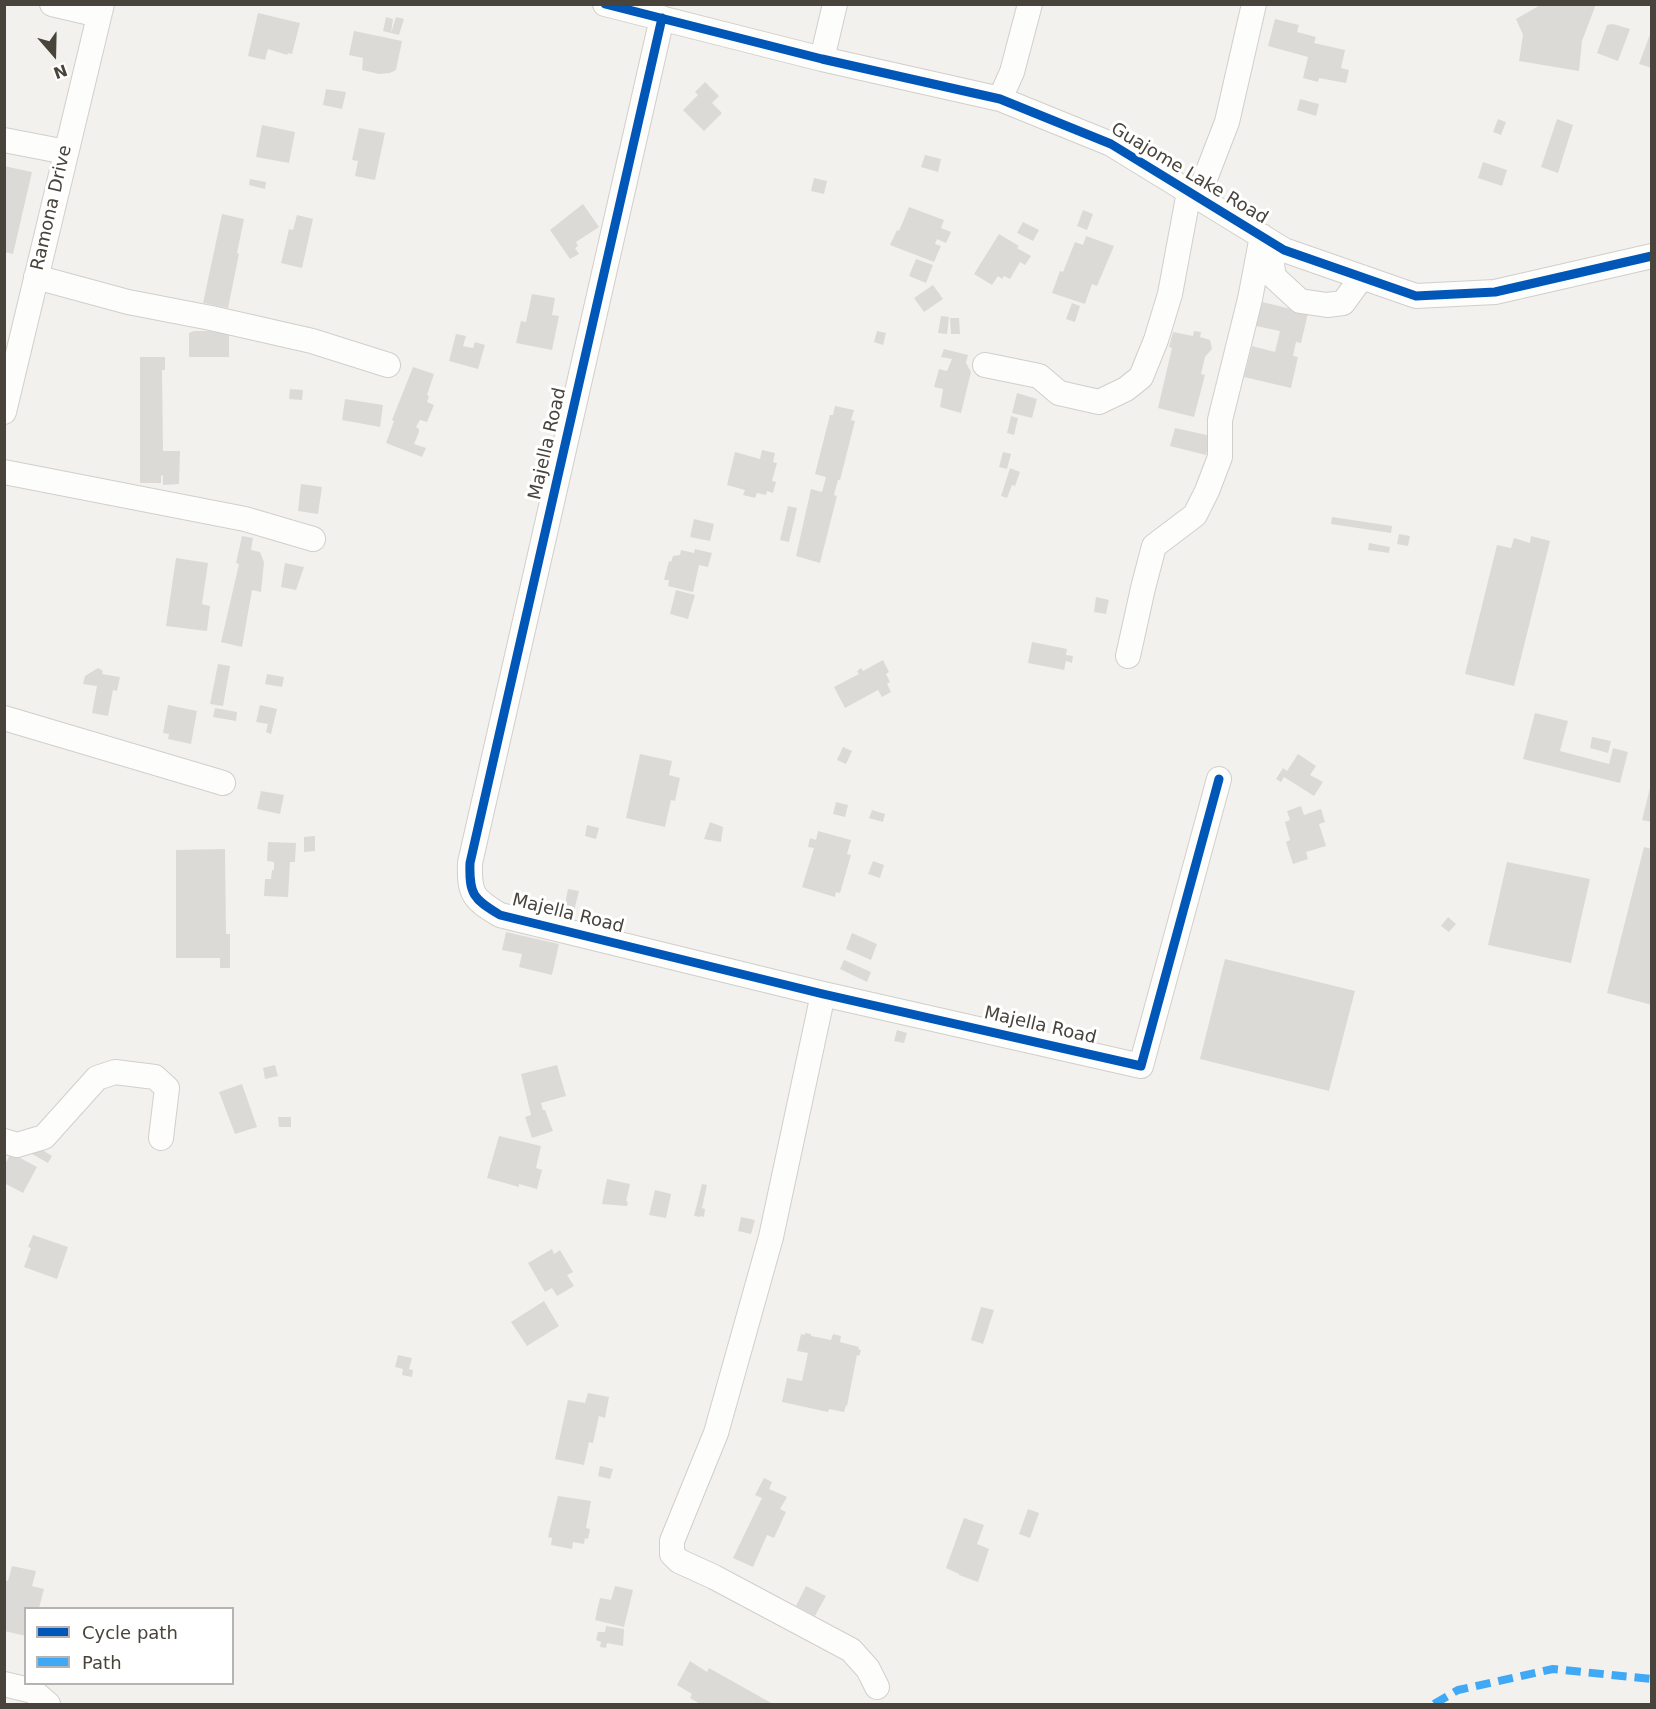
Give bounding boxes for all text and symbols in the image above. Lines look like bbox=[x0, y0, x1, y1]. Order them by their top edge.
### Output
north arrow bbox=[24, 24, 84, 84]
text: N bbox=[51, 60, 70, 83]
street label: Guajome Lake Road bbox=[1106, 119, 1272, 229]
street label: Ramona Drive bbox=[27, 143, 77, 273]
street label: Majella Road bbox=[525, 386, 571, 502]
street label: Majella Road bbox=[510, 890, 626, 938]
street label: Majella Road bbox=[982, 1003, 1098, 1049]
legend bbox=[24, 1607, 234, 1685]
text: Cycle path bbox=[82, 1622, 178, 1643]
text: Path bbox=[82, 1652, 122, 1673]

